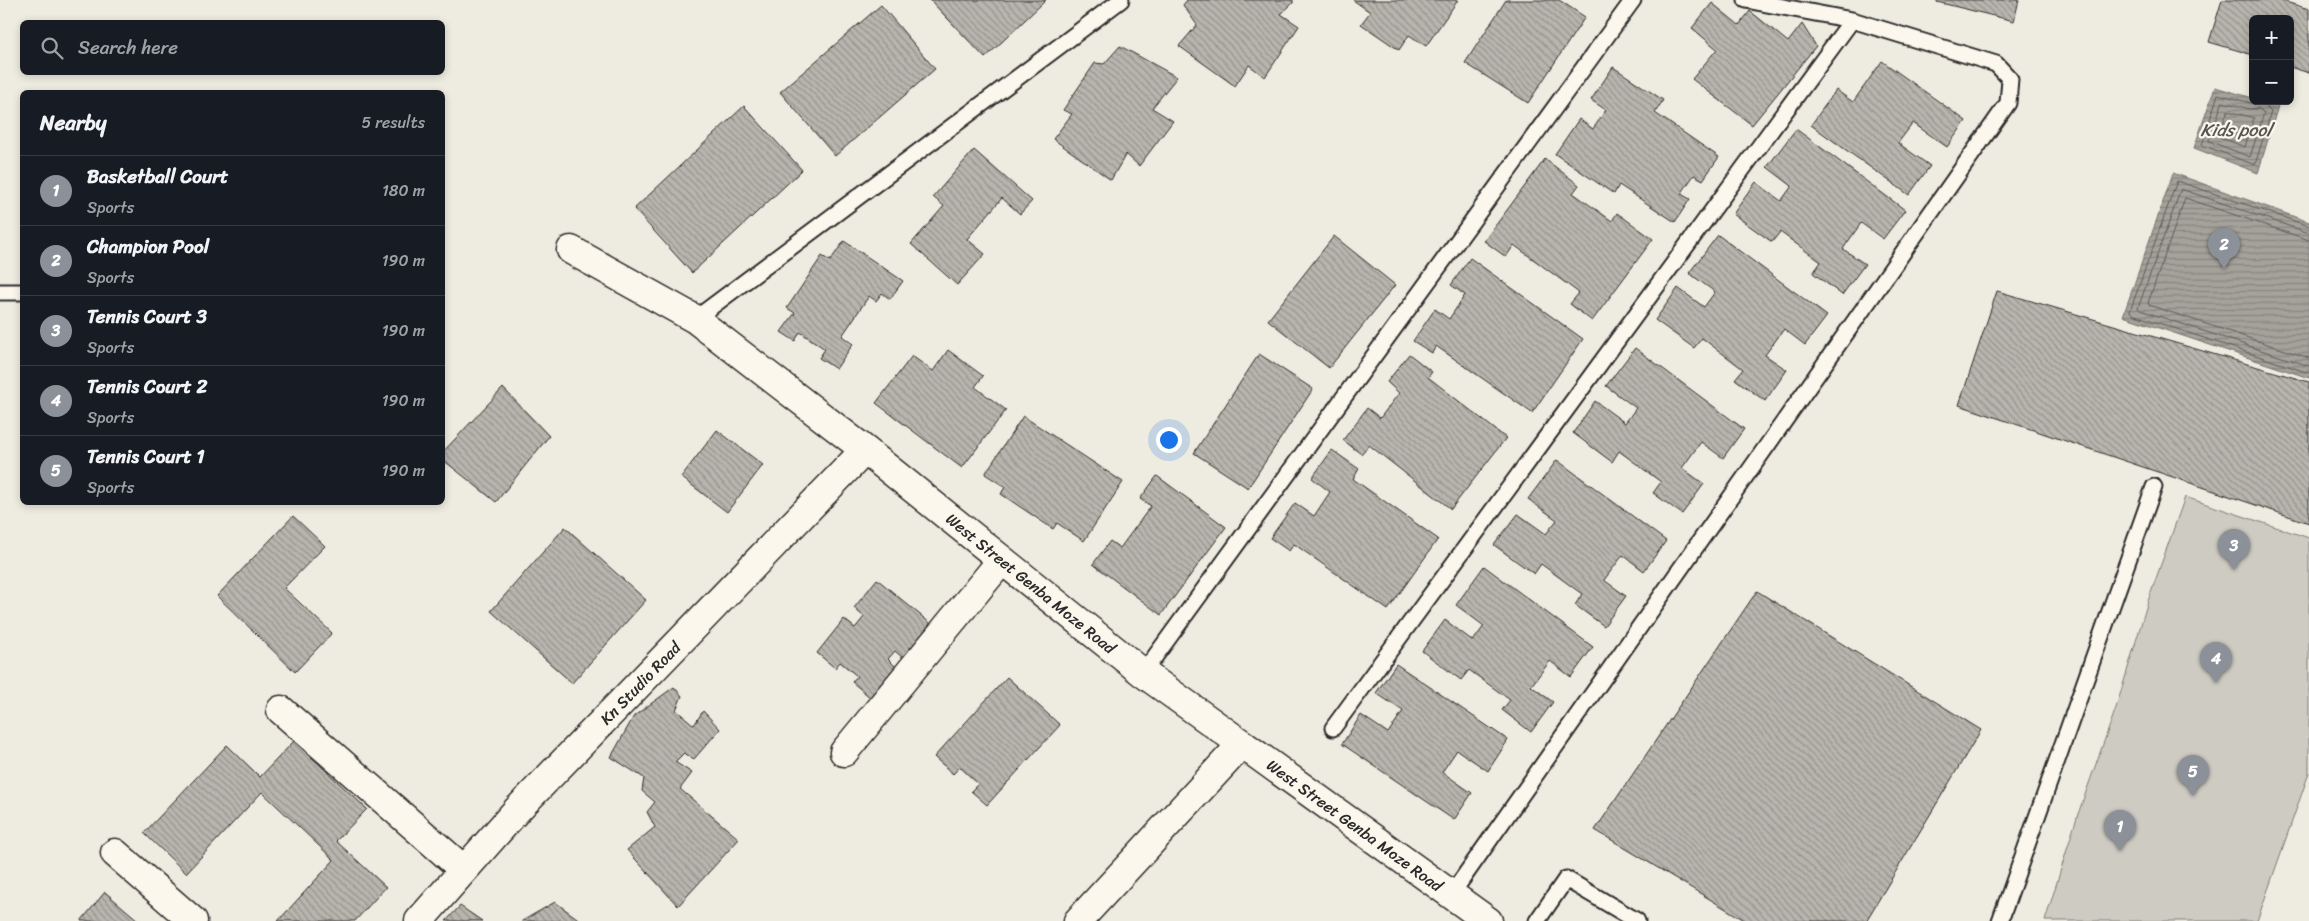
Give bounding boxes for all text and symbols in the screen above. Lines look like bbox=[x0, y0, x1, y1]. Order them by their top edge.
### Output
map controls bbox=[2249, 15, 2294, 105]
button: + bbox=[2249, 15, 2294, 60]
search box bbox=[20, 20, 445, 75]
text: Search here bbox=[78, 31, 178, 64]
icon: search bbox=[38, 34, 66, 62]
button: − bbox=[2249, 60, 2294, 105]
text: Nearby bbox=[40, 104, 106, 142]
text: 5 results bbox=[361, 108, 425, 137]
water label: Kids pool bbox=[2200, 114, 2275, 146]
text: Basketball Court bbox=[87, 160, 228, 193]
text: 1 bbox=[53, 176, 59, 205]
text: 180 m bbox=[382, 176, 425, 205]
text: Sports bbox=[87, 193, 134, 222]
pin: 2 bbox=[2208, 228, 2240, 269]
text: Champion Pool bbox=[87, 230, 209, 263]
text: 2 bbox=[51, 246, 61, 275]
text: 190 m bbox=[382, 246, 425, 275]
text: Sports bbox=[87, 263, 134, 292]
text: Tennis Court 3 bbox=[87, 300, 207, 333]
text: 3 bbox=[52, 316, 60, 345]
text: 190 m bbox=[382, 316, 425, 345]
text: Sports bbox=[87, 333, 134, 362]
text: Tennis Court 2 bbox=[87, 370, 208, 403]
text: 4 bbox=[51, 386, 61, 415]
text: 190 m bbox=[382, 386, 425, 415]
text: Sports bbox=[87, 403, 134, 432]
your location bbox=[1156, 427, 1182, 453]
text: Tennis Court 1 bbox=[87, 440, 205, 473]
text: 5 bbox=[51, 456, 61, 485]
text: 190 m bbox=[382, 456, 425, 485]
text: Sports bbox=[87, 473, 134, 502]
street label: West Street Genba Moze Road bbox=[939, 505, 1124, 663]
pin: 3 bbox=[2218, 529, 2250, 570]
street label: Kn Studio Road bbox=[593, 634, 689, 732]
pin: 4 bbox=[2200, 642, 2232, 683]
street label: West Street Genba Moze Road bbox=[1260, 751, 1450, 901]
pin: 5 bbox=[2177, 755, 2209, 796]
pin: 1 bbox=[2104, 810, 2136, 851]

